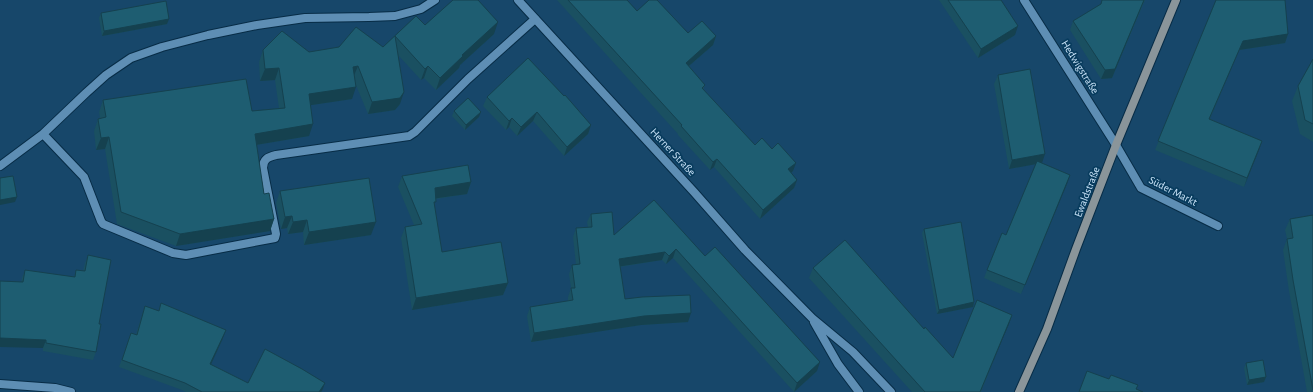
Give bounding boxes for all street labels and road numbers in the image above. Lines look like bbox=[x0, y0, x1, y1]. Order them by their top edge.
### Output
street label: Hedwigstraße bbox=[1059, 38, 1101, 96]
street label: Herner Straße bbox=[648, 126, 698, 178]
street label: Ewaldstraße bbox=[1072, 165, 1102, 219]
street label: Süder Markt bbox=[1147, 174, 1199, 208]

